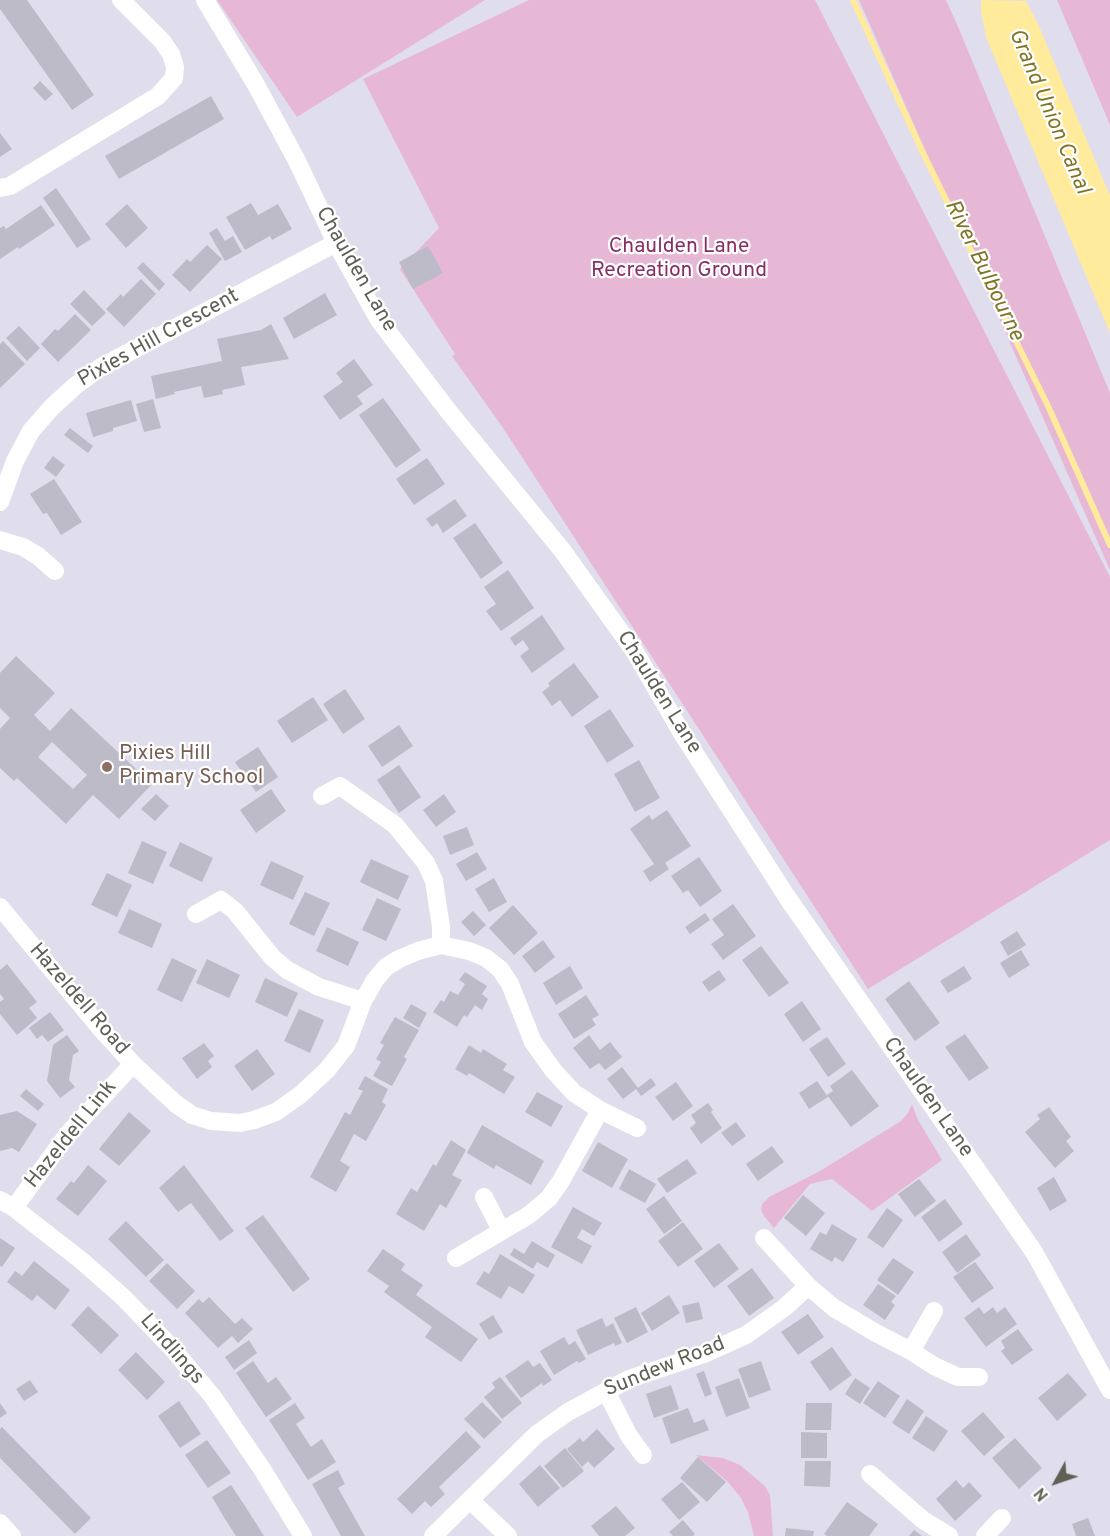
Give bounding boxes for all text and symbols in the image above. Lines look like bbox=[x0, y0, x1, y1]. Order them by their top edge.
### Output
water label: Grand Union Canal bbox=[1001, 25, 1095, 199]
water label: River Bulbourne bbox=[937, 196, 1029, 346]
street label: Chaulden Lane bbox=[309, 203, 401, 337]
park label: Chaulden Lane Recreation Ground bbox=[591, 235, 767, 285]
street label: Pixies Hill Crescent bbox=[74, 284, 244, 394]
street label: Chaulden Lane bbox=[610, 627, 706, 759]
place label: Pixies Hill Primary School bbox=[119, 742, 263, 792]
marker: Pixies Hill Primary School bbox=[100, 760, 114, 774]
street label: Hazeldell Road bbox=[23, 939, 133, 1061]
street label: Chaulden Lane bbox=[876, 1033, 978, 1163]
street label: Hazeldell Link bbox=[21, 1076, 123, 1194]
street label: Lindlings bbox=[133, 1309, 209, 1391]
street label: Sundew Road bbox=[601, 1332, 729, 1404]
north arrow bbox=[1026, 1452, 1086, 1512]
text: N bbox=[1031, 1483, 1054, 1504]

